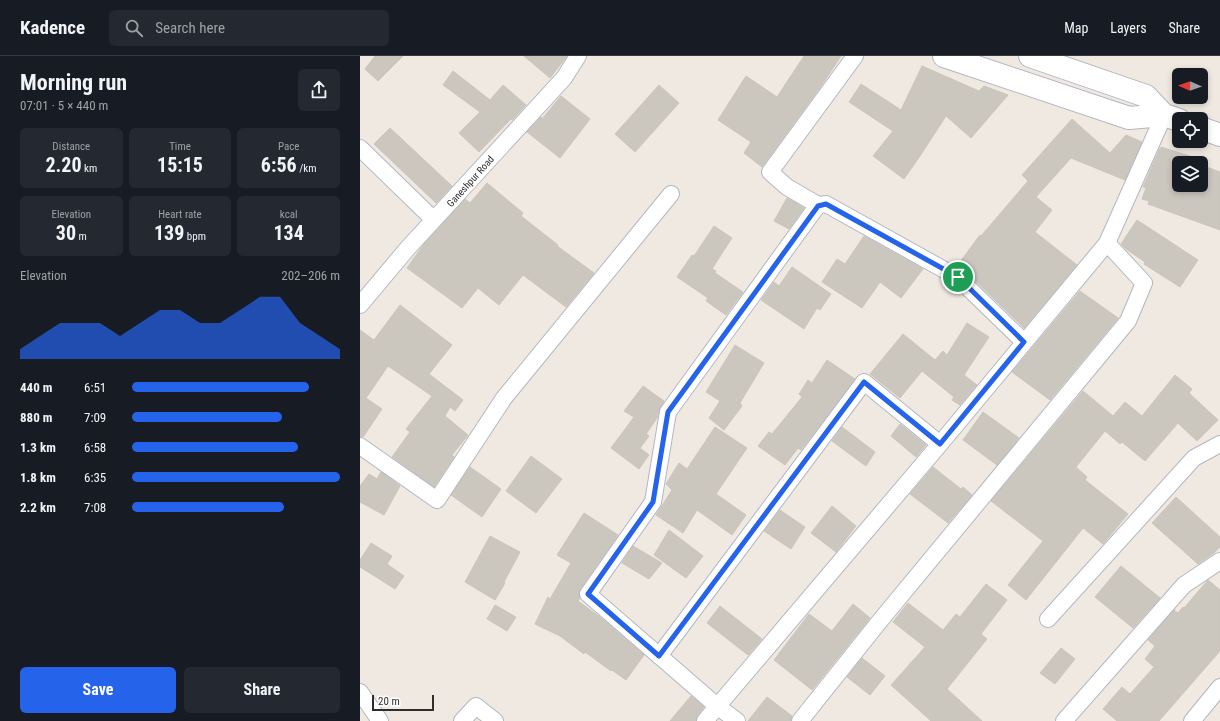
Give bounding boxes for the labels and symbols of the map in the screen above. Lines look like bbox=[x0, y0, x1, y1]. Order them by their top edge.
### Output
north arrow bbox=[1172, 68, 1208, 104]
street label: Ganeshpur Road bbox=[445, 154, 496, 209]
pin bbox=[941, 260, 975, 294]
scale bar bbox=[372, 693, 434, 712]

